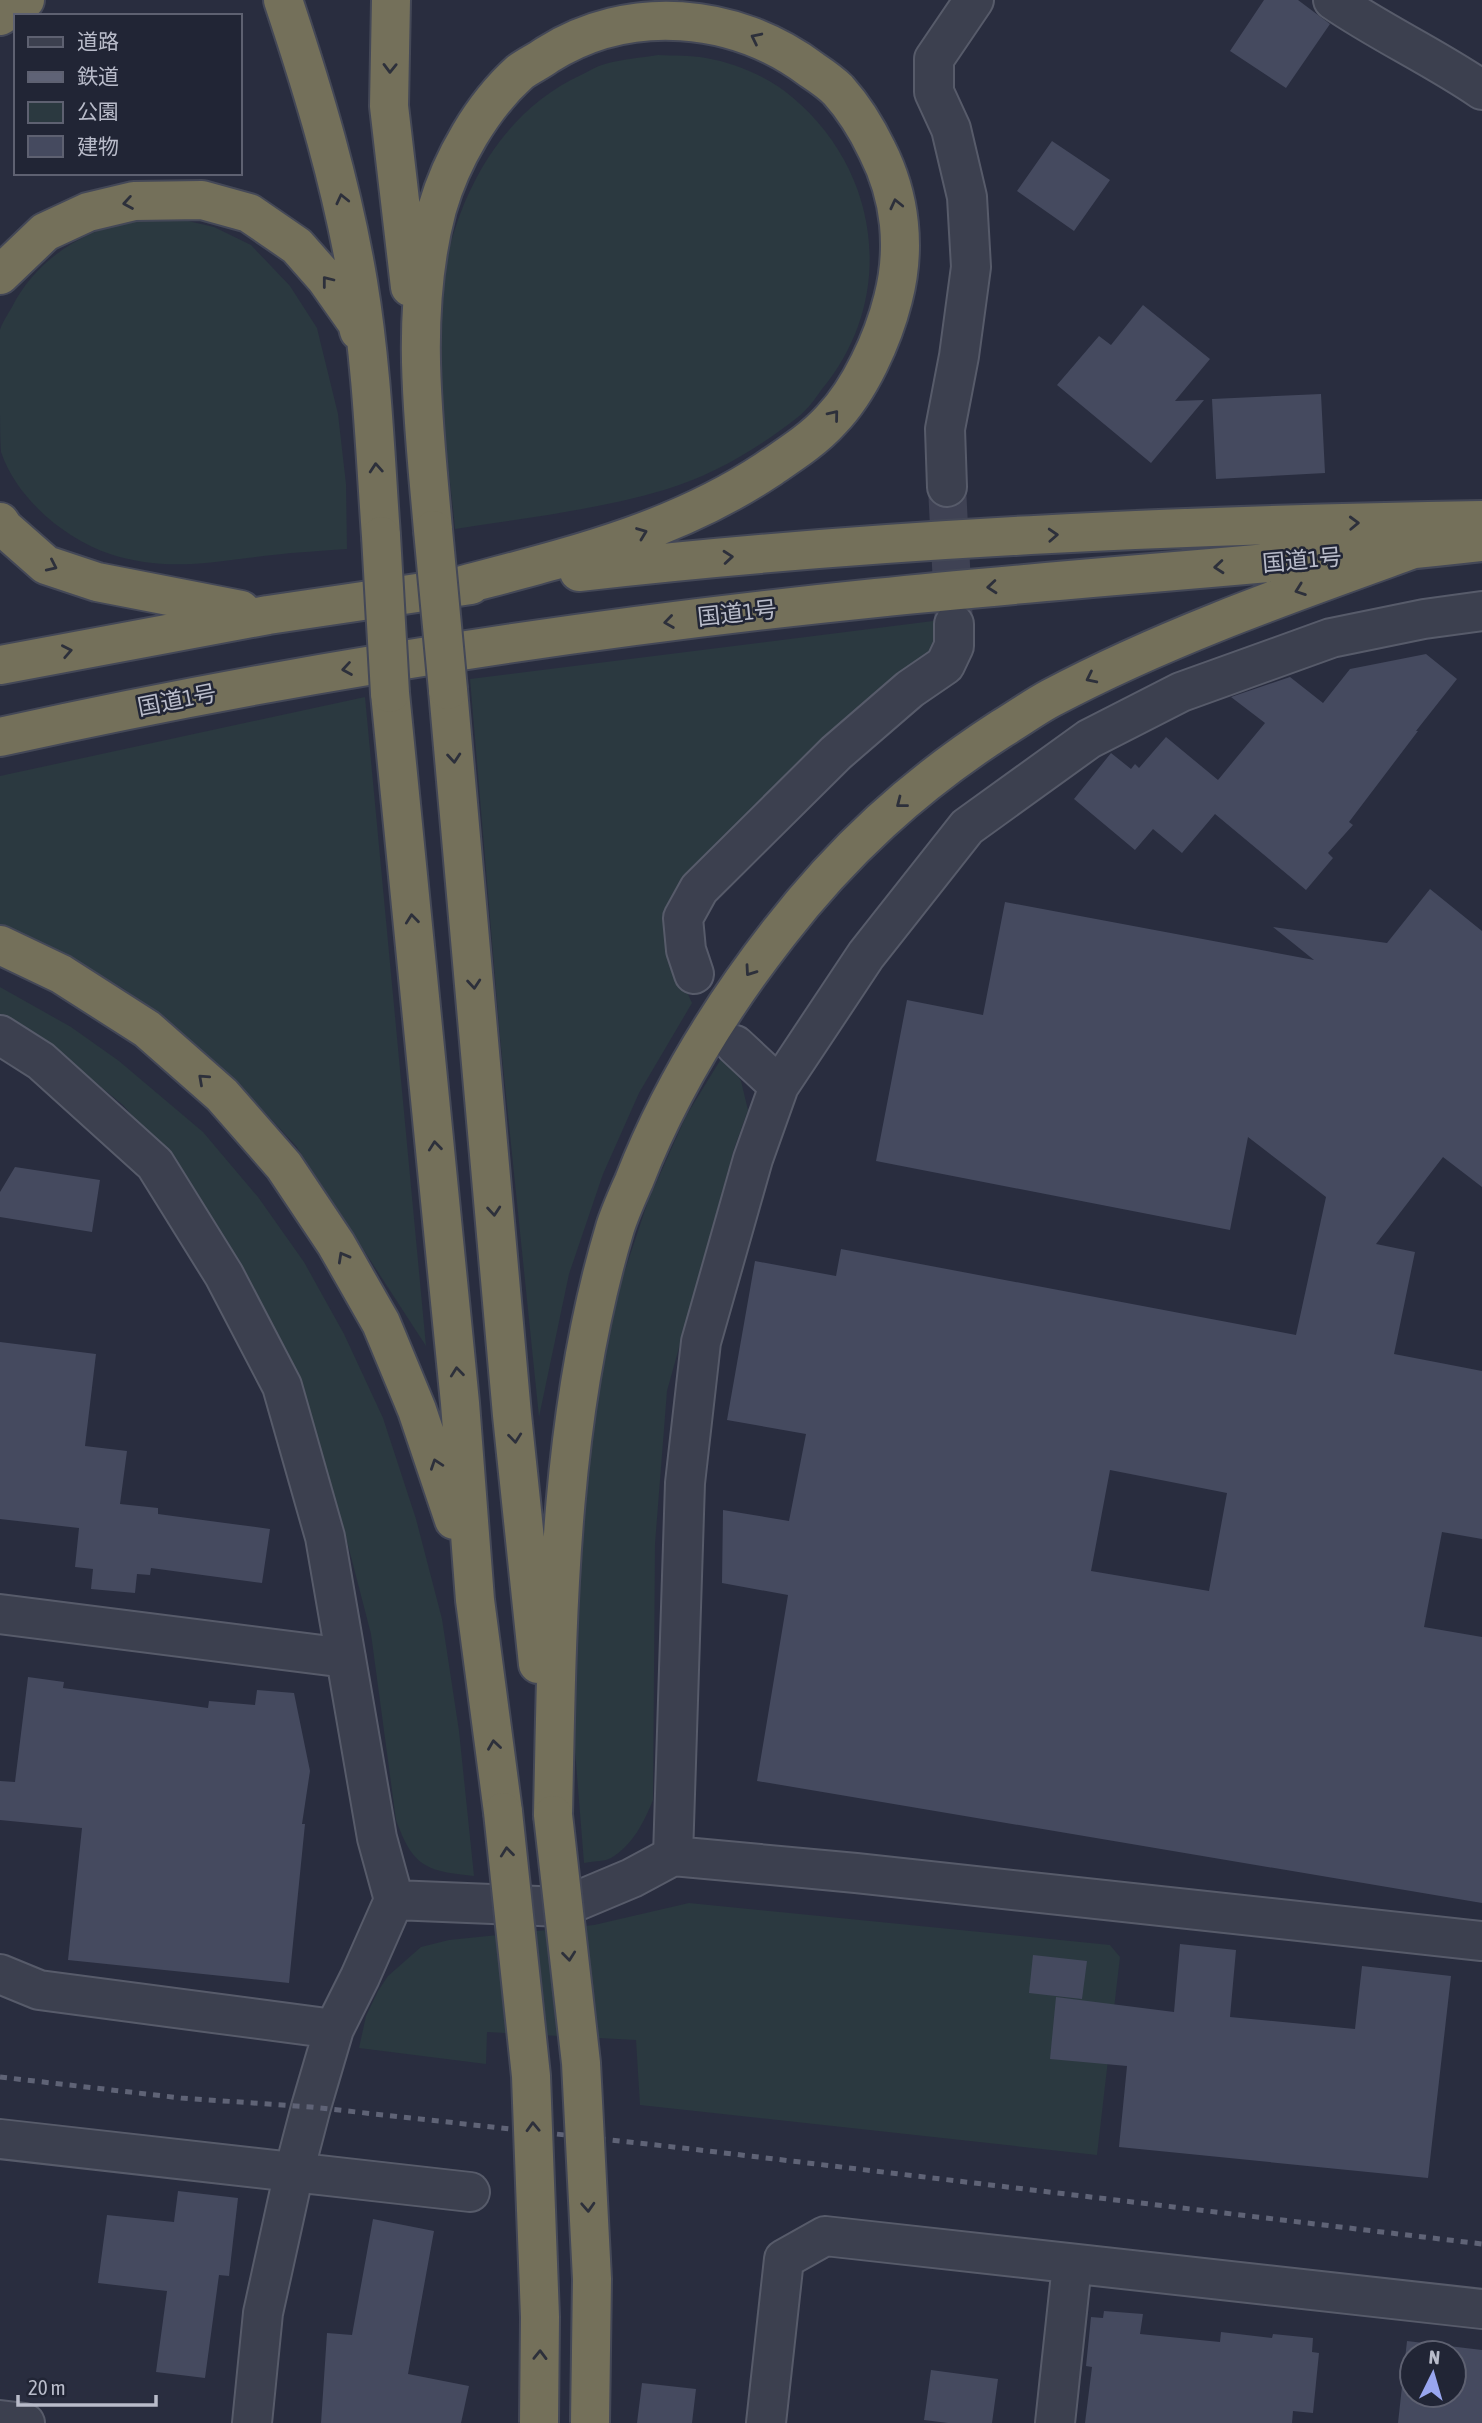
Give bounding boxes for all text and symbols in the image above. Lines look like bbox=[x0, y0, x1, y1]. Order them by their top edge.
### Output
legend bbox=[14, 14, 242, 175]
text: 道路 bbox=[77, 29, 119, 53]
one-way arrow bbox=[751, 32, 763, 46]
one-way arrow bbox=[382, 63, 398, 74]
text: 鉄道 bbox=[77, 64, 119, 88]
text: 公園 bbox=[77, 99, 119, 123]
text: 建物 bbox=[77, 134, 119, 158]
one-way arrow bbox=[335, 193, 350, 205]
one-way arrow bbox=[122, 195, 134, 210]
one-way arrow bbox=[890, 199, 904, 211]
one-way arrow bbox=[323, 277, 336, 289]
one-way arrow bbox=[826, 410, 839, 423]
one-way arrow bbox=[369, 462, 384, 473]
one-way arrow bbox=[1349, 516, 1360, 531]
one-way arrow bbox=[636, 527, 648, 541]
one-way arrow bbox=[1048, 527, 1059, 542]
street label: 国道1号 bbox=[1261, 544, 1343, 576]
one-way arrow bbox=[723, 550, 734, 565]
one-way arrow bbox=[45, 557, 57, 571]
one-way arrow bbox=[1213, 559, 1224, 574]
one-way arrow bbox=[987, 580, 998, 595]
one-way arrow bbox=[1295, 582, 1307, 596]
street label: 国道1号 bbox=[696, 596, 778, 630]
one-way arrow bbox=[663, 614, 675, 629]
one-way arrow bbox=[61, 645, 73, 660]
one-way arrow bbox=[341, 661, 353, 676]
one-way arrow bbox=[1086, 670, 1098, 684]
street label: 国道1号 bbox=[135, 680, 219, 720]
one-way arrow bbox=[446, 753, 461, 764]
one-way arrow bbox=[897, 794, 909, 807]
one-way arrow bbox=[405, 914, 420, 925]
one-way arrow bbox=[746, 963, 758, 976]
one-way arrow bbox=[466, 979, 481, 990]
one-way arrow bbox=[198, 1075, 211, 1087]
one-way arrow bbox=[428, 1140, 443, 1151]
one-way arrow bbox=[486, 1206, 501, 1217]
one-way arrow bbox=[338, 1251, 351, 1264]
one-way arrow bbox=[450, 1366, 465, 1377]
one-way arrow bbox=[507, 1432, 522, 1443]
one-way arrow bbox=[430, 1458, 444, 1470]
one-way arrow bbox=[487, 1739, 502, 1751]
one-way arrow bbox=[500, 1846, 515, 1857]
one-way arrow bbox=[561, 1950, 576, 1962]
one-way arrow bbox=[525, 2122, 540, 2133]
one-way arrow bbox=[581, 2202, 596, 2213]
north arrow bbox=[1398, 2339, 1468, 2409]
text: N bbox=[1428, 2346, 1441, 2369]
one-way arrow bbox=[532, 2349, 547, 2360]
scale bar bbox=[18, 2364, 156, 2408]
text: 20 m bbox=[28, 2375, 66, 2399]

